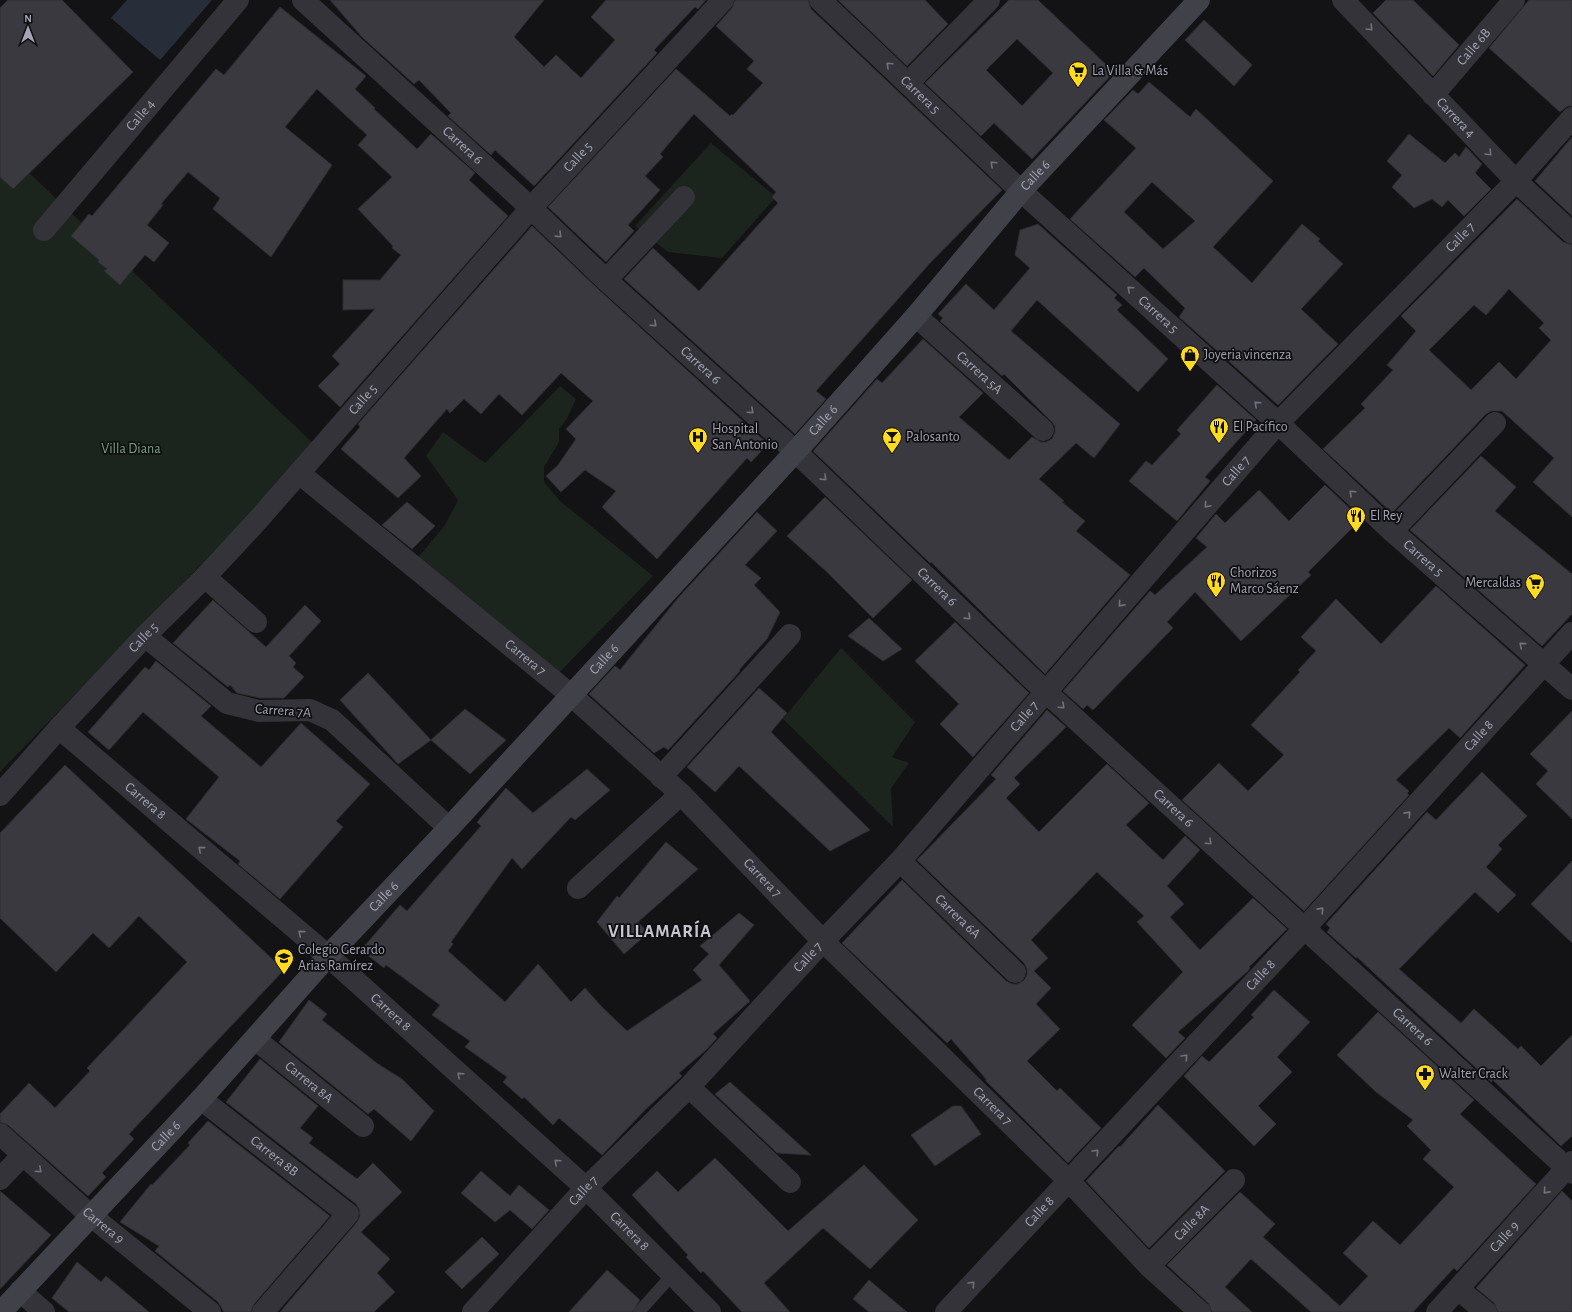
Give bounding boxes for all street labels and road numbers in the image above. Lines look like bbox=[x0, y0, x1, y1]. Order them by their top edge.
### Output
street label: Calle 6B bbox=[1454, 26, 1493, 68]
street label: Carrera 5 bbox=[898, 73, 942, 117]
street label: Carrera 4 bbox=[1434, 95, 1478, 141]
street label: Calle 4 bbox=[124, 97, 158, 134]
street label: Carrera 6 bbox=[440, 124, 485, 167]
street label: Calle 5 bbox=[561, 139, 595, 175]
street label: Calle 6 bbox=[1018, 158, 1053, 193]
street label: Calle 7 bbox=[1443, 220, 1478, 255]
street label: Carrera 5 bbox=[1136, 293, 1181, 336]
street label: Carrera 6 bbox=[678, 344, 723, 387]
street label: Carrera 5A bbox=[954, 349, 1005, 397]
street label: Calle 5 bbox=[346, 382, 380, 418]
street label: Calle 6 bbox=[806, 402, 841, 439]
street label: Calle 7 bbox=[1219, 453, 1253, 489]
street label: Carrera 5 bbox=[1400, 537, 1446, 580]
street label: Carrera 6 bbox=[914, 565, 959, 609]
street label: Calle 5 bbox=[126, 620, 161, 655]
street label: Carrera 7 bbox=[502, 637, 548, 678]
street label: Calle 6 bbox=[587, 641, 622, 677]
street label: Calle 7 bbox=[1008, 699, 1042, 735]
street label: Carrera 7A bbox=[254, 702, 312, 720]
street label: Calle 8 bbox=[1462, 718, 1496, 754]
street label: Carrera 8 bbox=[122, 780, 168, 822]
street label: Carrera 6 bbox=[1151, 787, 1196, 830]
street label: Carrera 7 bbox=[740, 856, 784, 900]
street label: Calle 6 bbox=[367, 879, 402, 915]
street label: Carrera 6A bbox=[932, 892, 983, 941]
street label: Calle 7 bbox=[791, 939, 825, 975]
street label: Calle 8 bbox=[1243, 957, 1278, 993]
street label: Carrera 8 bbox=[368, 991, 414, 1034]
street label: Carrera 6 bbox=[1390, 1005, 1435, 1049]
street label: Carrera 8A bbox=[282, 1059, 335, 1106]
street label: Carrera 7 bbox=[970, 1084, 1015, 1128]
street label: Calle 6 bbox=[149, 1118, 183, 1154]
street label: Carrera 8B bbox=[248, 1133, 301, 1179]
street label: Calle 7 bbox=[566, 1173, 601, 1209]
street label: Calle 8 bbox=[1022, 1194, 1057, 1230]
street label: Calle 8A bbox=[1171, 1202, 1212, 1243]
street label: Carrera 9 bbox=[80, 1205, 127, 1246]
street label: Carrera 8 bbox=[607, 1209, 652, 1254]
street label: Calle 9 bbox=[1487, 1219, 1522, 1255]

